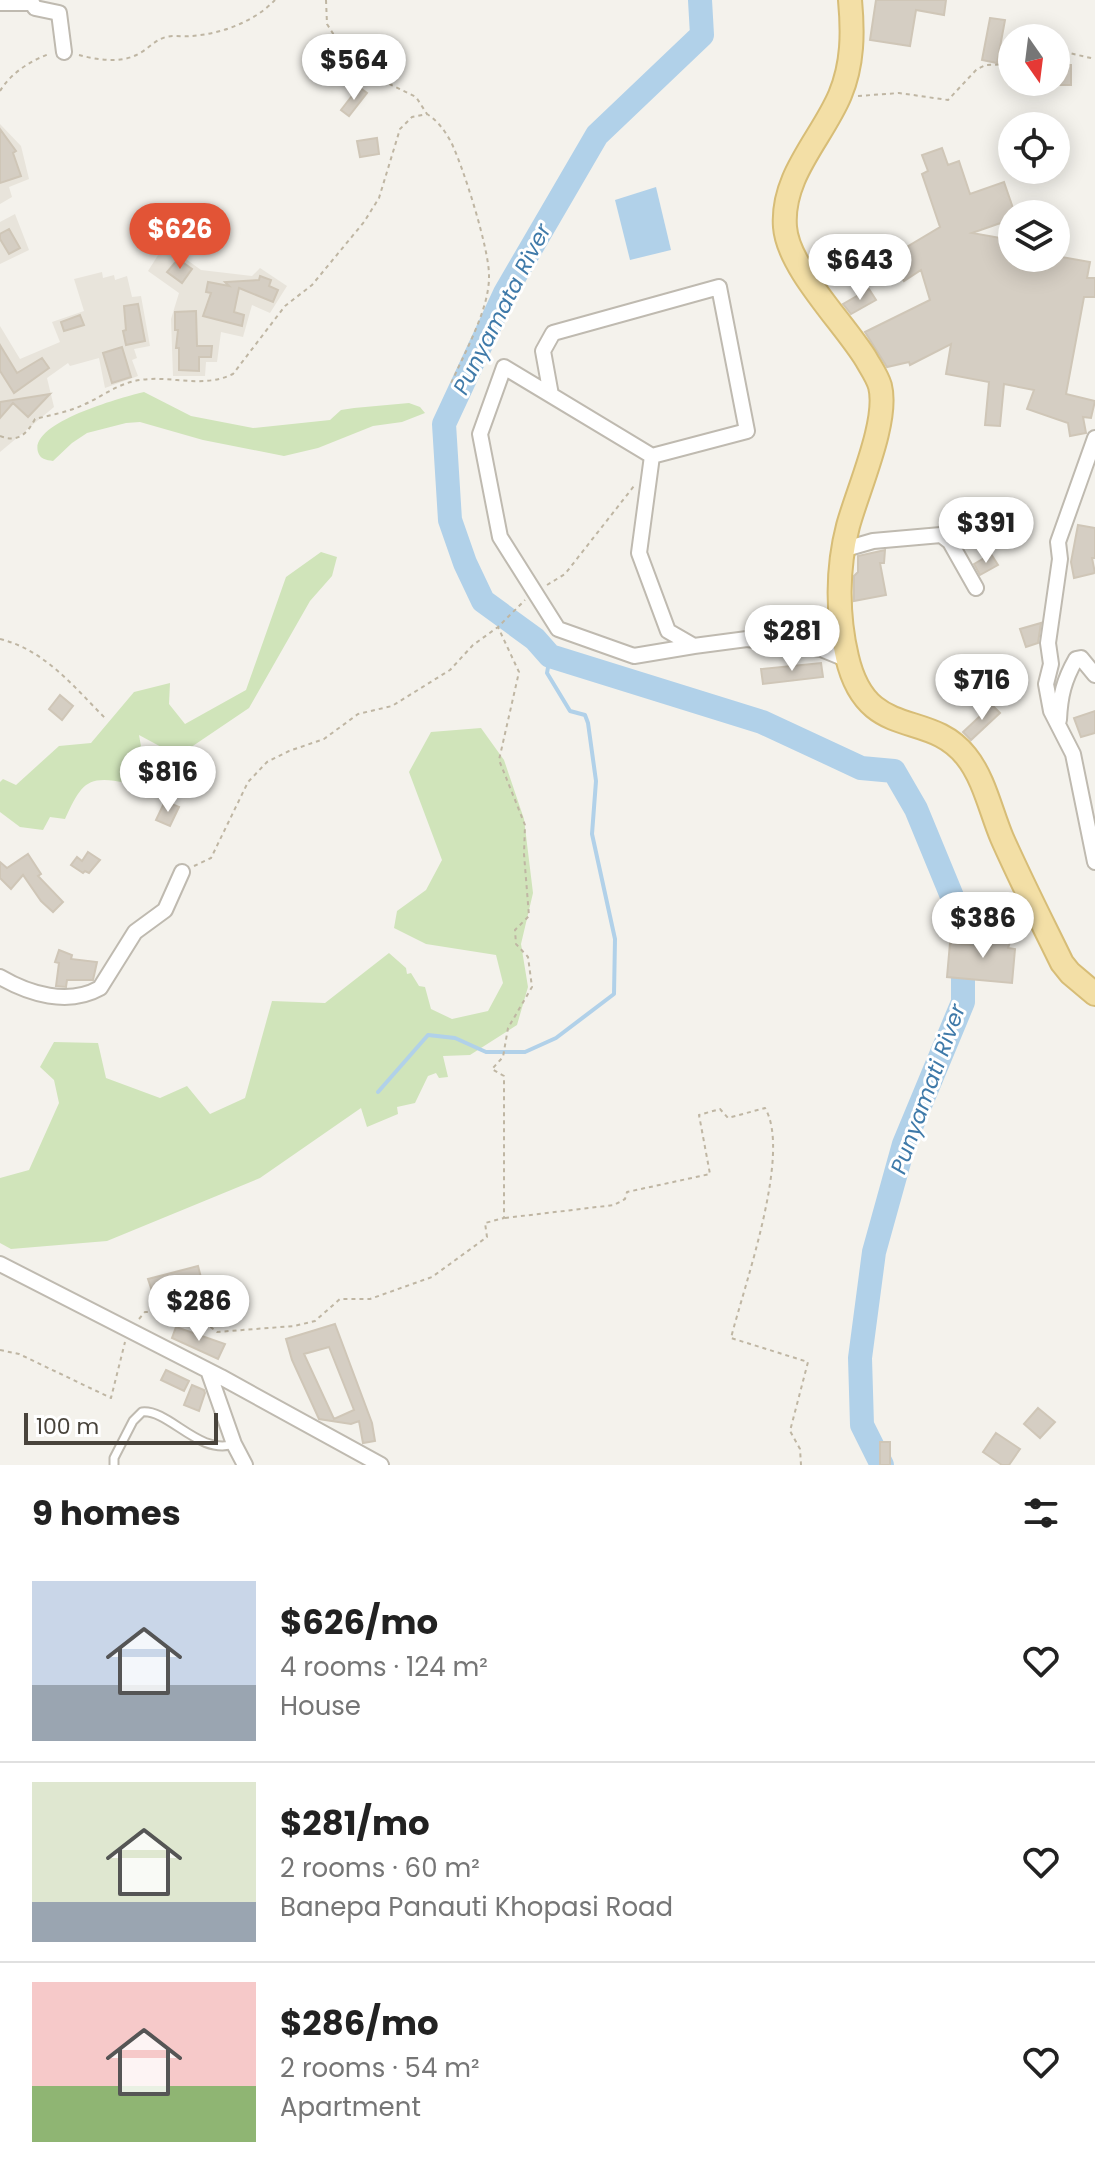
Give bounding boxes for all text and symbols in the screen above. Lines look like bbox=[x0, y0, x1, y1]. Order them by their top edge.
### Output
north arrow bbox=[998, 24, 1070, 96]
map controls bbox=[998, 24, 1070, 272]
pin: $564 bbox=[307, 34, 401, 102]
text: $564 bbox=[320, 42, 388, 78]
button: locate bbox=[998, 112, 1070, 184]
button: layers bbox=[998, 200, 1070, 272]
pin: $626 bbox=[133, 203, 227, 271]
text: $626 bbox=[147, 211, 213, 247]
water label: Punyamata River bbox=[445, 217, 559, 400]
pin: $643 bbox=[813, 234, 907, 302]
text: $643 bbox=[826, 242, 894, 278]
pin: $391 bbox=[939, 497, 1033, 565]
text: $391 bbox=[957, 505, 1015, 541]
pin: $281 bbox=[745, 605, 839, 673]
text: $281 bbox=[763, 613, 821, 649]
pin: $716 bbox=[935, 654, 1029, 722]
text: $716 bbox=[953, 662, 1011, 698]
pin: $816 bbox=[121, 746, 215, 814]
text: $816 bbox=[138, 754, 198, 790]
pin: $386 bbox=[936, 892, 1030, 960]
text: $386 bbox=[950, 900, 1016, 936]
water label: Punyamati River bbox=[883, 999, 973, 1178]
pin: $286 bbox=[152, 1275, 246, 1343]
text: $286 bbox=[166, 1283, 232, 1319]
scale bar bbox=[24, 1409, 218, 1445]
text: 100 m bbox=[36, 1411, 99, 1442]
text: 9 homes bbox=[32, 1489, 181, 1537]
icon: filters bbox=[1019, 1491, 1063, 1535]
text: $626/mo bbox=[280, 1598, 438, 1646]
icon: home bbox=[96, 1613, 192, 1709]
icon: heart bbox=[1019, 1639, 1063, 1683]
text: 4 rooms · 124 m² bbox=[280, 1649, 488, 1685]
text: House bbox=[280, 1688, 361, 1724]
text: $281/mo bbox=[280, 1799, 430, 1847]
icon: home bbox=[96, 1814, 192, 1910]
icon: heart bbox=[1019, 1840, 1063, 1884]
text: 2 rooms · 60 m² bbox=[280, 1850, 480, 1886]
text: Banepa Panauti Khopasi Road bbox=[280, 1889, 673, 1925]
text: $286/mo bbox=[280, 1999, 439, 2047]
icon: home bbox=[96, 2014, 192, 2110]
icon: heart bbox=[1019, 2040, 1063, 2084]
text: 2 rooms · 54 m² bbox=[280, 2050, 480, 2086]
text: Apartment bbox=[280, 2089, 421, 2125]

